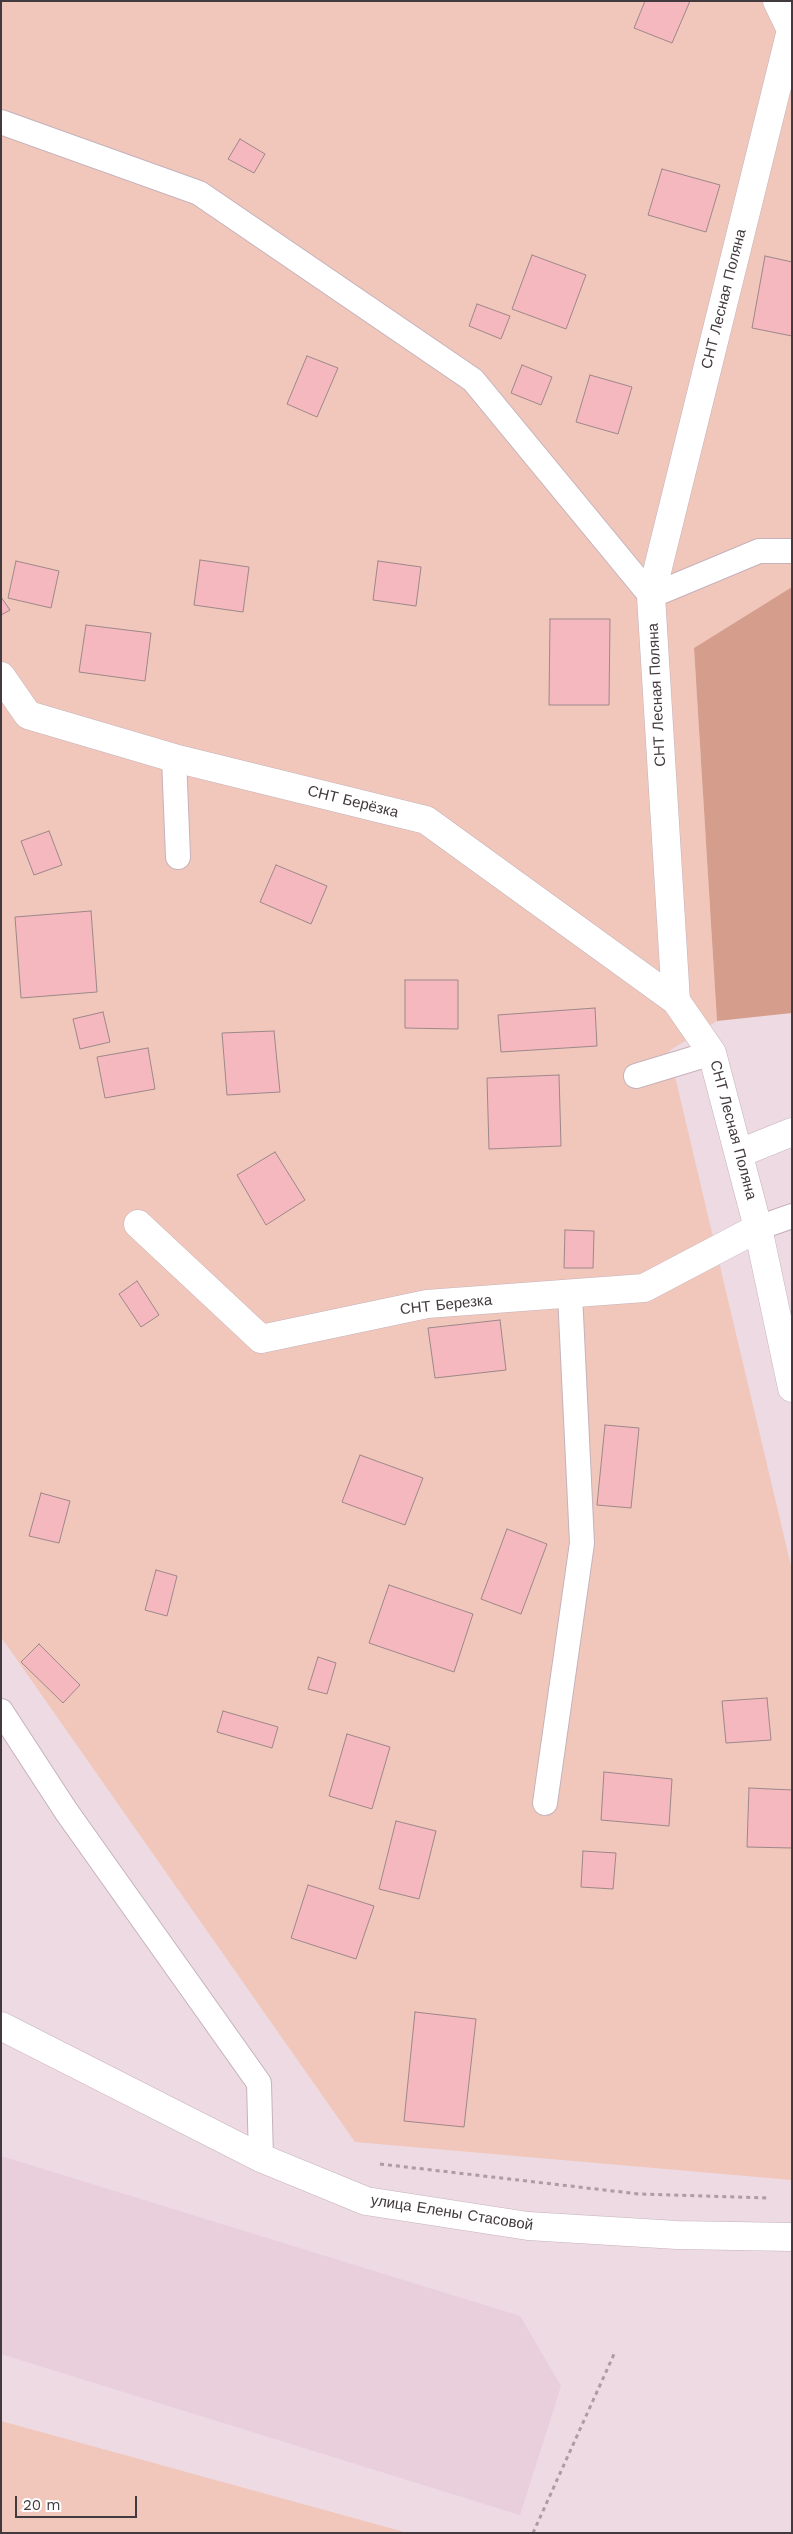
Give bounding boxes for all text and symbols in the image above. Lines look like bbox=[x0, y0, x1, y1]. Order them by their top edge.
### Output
street label: СНТ Лесная Поляна bbox=[698, 227, 750, 371]
street label: СНТ Лесная Поляна bbox=[644, 623, 670, 767]
street label: СНТ Берёзка bbox=[306, 782, 400, 822]
street label: СНТ Лесная Поляна bbox=[706, 1058, 760, 1202]
street label: СНТ Березка bbox=[399, 1291, 493, 1319]
street label: улица Елены Стасовой bbox=[370, 2191, 534, 2235]
scale bar bbox=[18, 2486, 140, 2518]
text: 20 m bbox=[23, 2496, 61, 2514]

